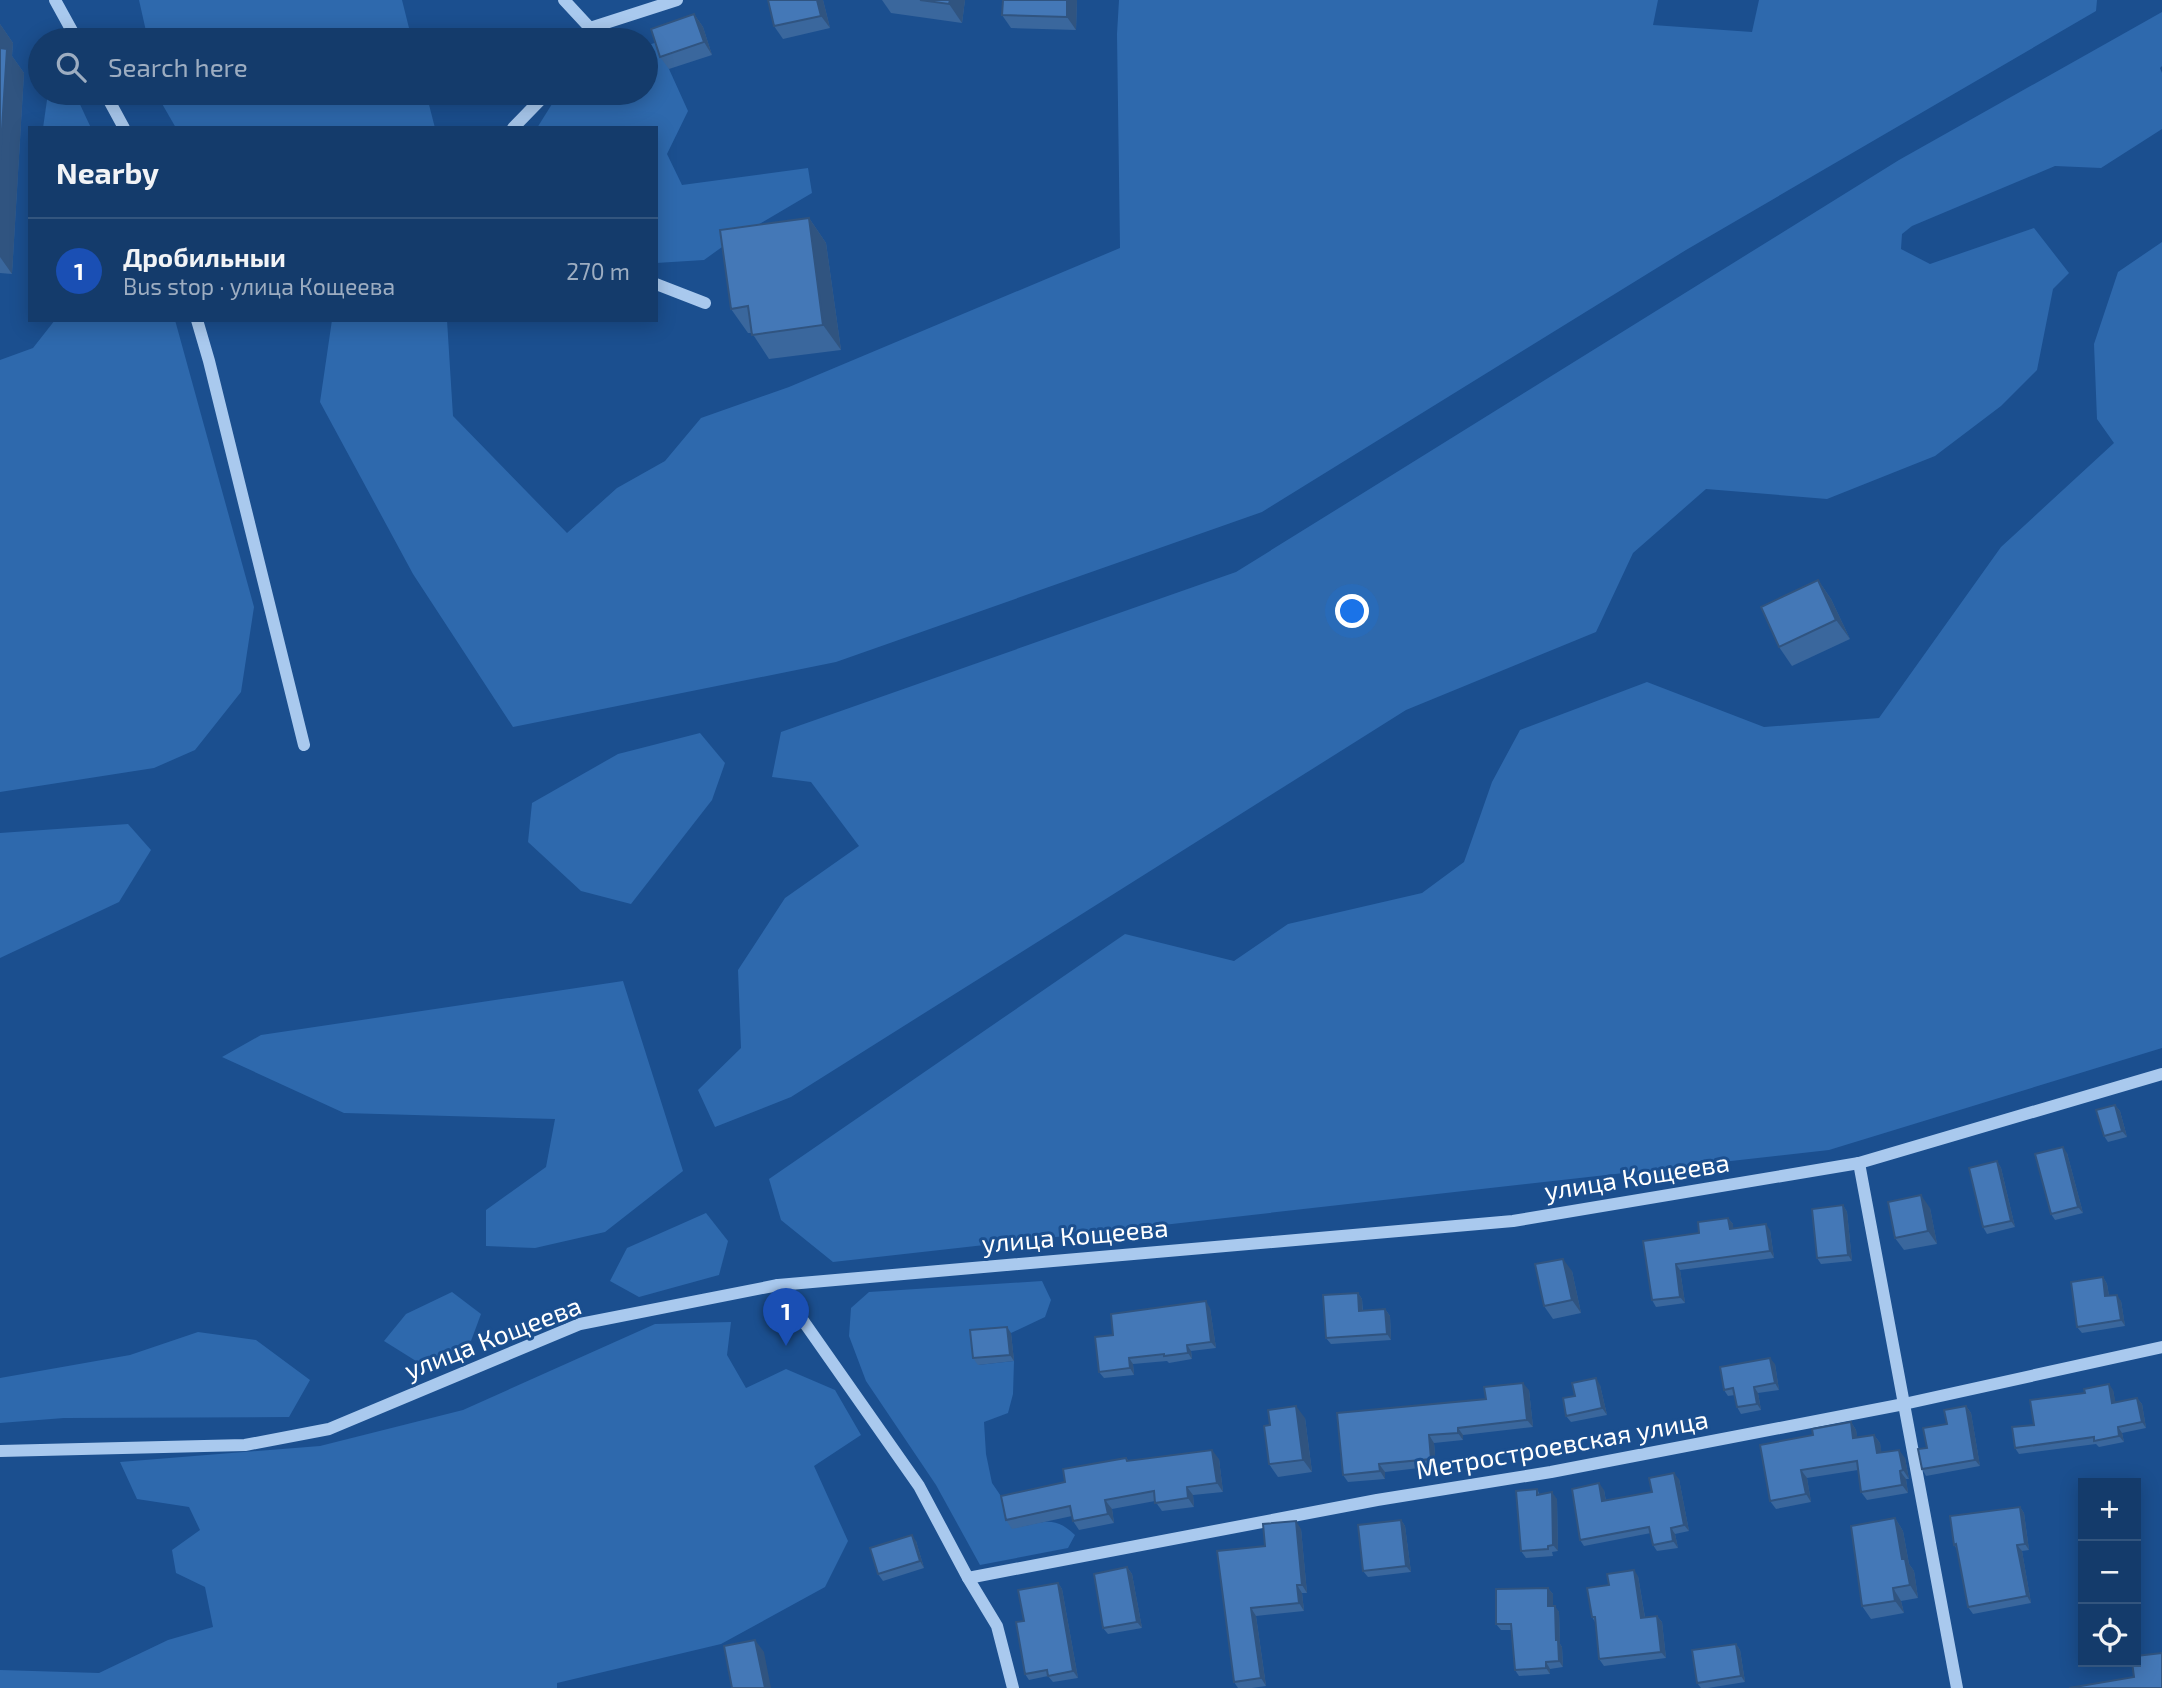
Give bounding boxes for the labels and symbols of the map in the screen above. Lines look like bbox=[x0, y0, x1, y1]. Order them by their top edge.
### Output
your location bbox=[1335, 594, 1369, 628]
street label: улица Кощеева bbox=[1542, 1146, 1732, 1206]
street label: улица Кощеева bbox=[980, 1211, 1169, 1259]
pin: 1 bbox=[763, 1288, 809, 1346]
street label: улица Кощеева bbox=[400, 1289, 586, 1386]
street label: Метростроевская улица bbox=[1413, 1403, 1711, 1486]

